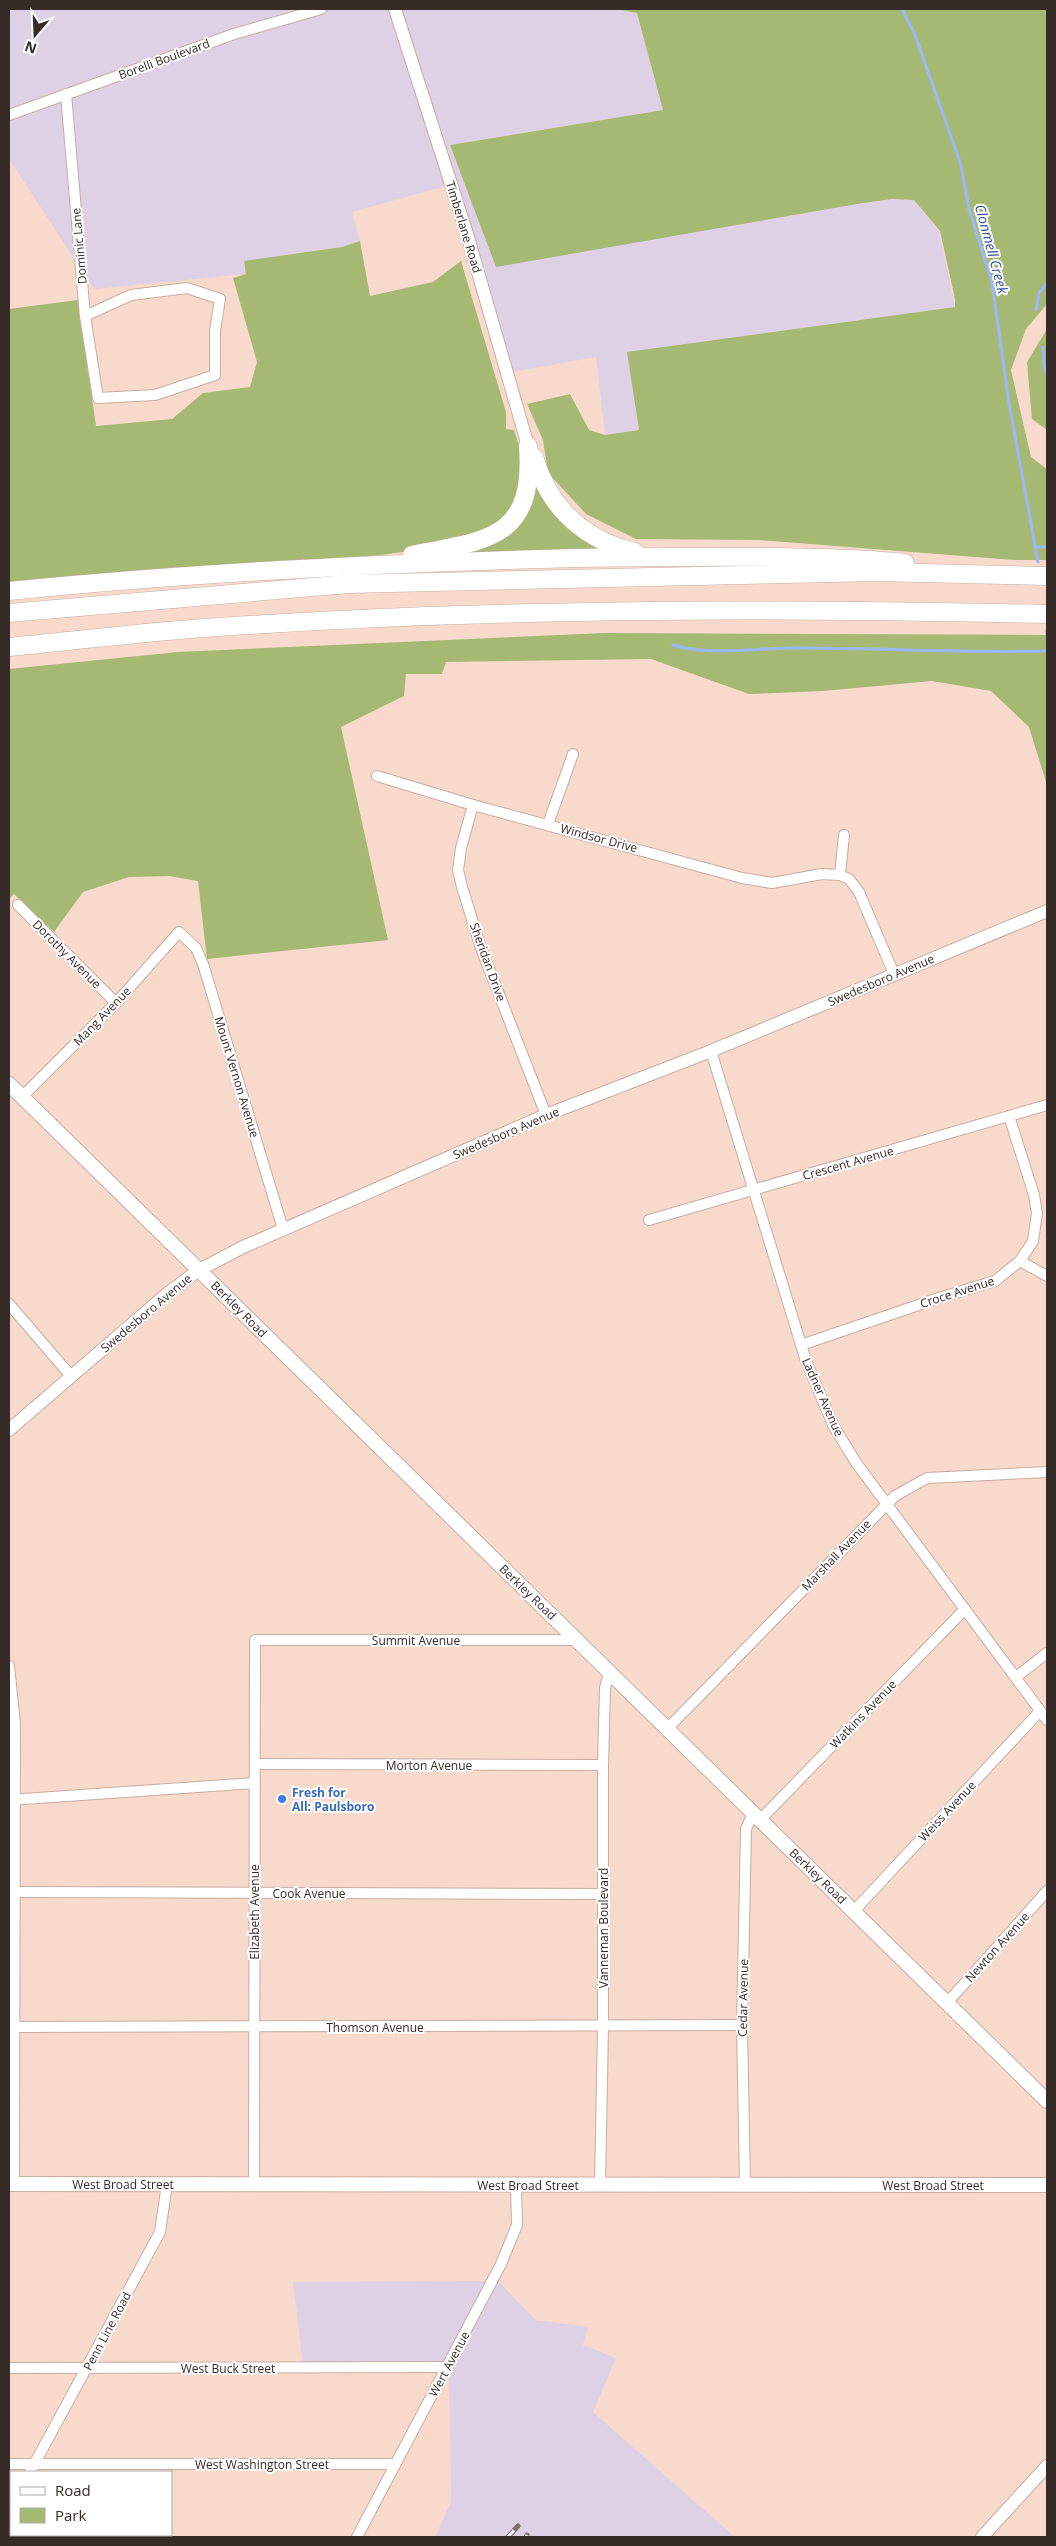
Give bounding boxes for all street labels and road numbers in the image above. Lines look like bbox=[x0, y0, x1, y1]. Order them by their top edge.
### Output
street label: Borelli Boulevard bbox=[116, 35, 212, 83]
street label: Timberlane Road bbox=[442, 179, 486, 275]
street label: Dominic Lane bbox=[67, 207, 91, 285]
street label: Windsor Drive bbox=[559, 820, 640, 857]
street label: Dorothy Avenue bbox=[29, 916, 105, 992]
street label: Sheridan Drive bbox=[466, 920, 510, 1004]
street label: Swedesboro Avenue bbox=[825, 950, 937, 1010]
street label: Mang Avenue bbox=[69, 982, 135, 1049]
street label: Mount Vernon Avenue bbox=[210, 1014, 264, 1140]
street label: Swedesboro Avenue bbox=[450, 1103, 562, 1163]
street label: Crescent Avenue bbox=[801, 1142, 896, 1184]
street label: Swedesboro Avenue bbox=[97, 1270, 195, 1356]
street label: Croce Avenue bbox=[918, 1272, 997, 1312]
street label: Berkley Road bbox=[207, 1277, 271, 1341]
street label: Ladner Avenue bbox=[798, 1355, 848, 1439]
street label: Marshall Avenue bbox=[798, 1515, 875, 1594]
street label: Berkley Road bbox=[496, 1560, 560, 1624]
street label: Summit Avenue bbox=[372, 1632, 460, 1649]
street label: Watkins Avenue bbox=[826, 1676, 900, 1752]
street label: Morton Avenue bbox=[386, 1757, 473, 1774]
street label: Weiss Avenue bbox=[914, 1777, 980, 1845]
street label: Berkley Road bbox=[786, 1844, 850, 1908]
street label: Elizabeth Avenue bbox=[246, 1864, 263, 1960]
street label: Vanneman Boulevard bbox=[595, 1868, 612, 1988]
street label: Cook Avenue bbox=[272, 1885, 346, 1902]
street label: Newton Avenue bbox=[961, 1908, 1033, 1986]
street label: Cedar Avenue bbox=[734, 1959, 752, 2037]
street label: Thomson Avenue bbox=[326, 2019, 424, 2036]
street label: West Broad Street bbox=[72, 2176, 174, 2193]
street label: West Broad Street bbox=[477, 2177, 579, 2194]
street label: West Broad Street bbox=[882, 2177, 984, 2194]
street label: Penn Line Road bbox=[79, 2289, 135, 2373]
street label: Wert Avenue bbox=[425, 2328, 474, 2400]
street label: West Buck Street bbox=[181, 2360, 275, 2377]
street label: West Washington Street bbox=[195, 2456, 329, 2473]

